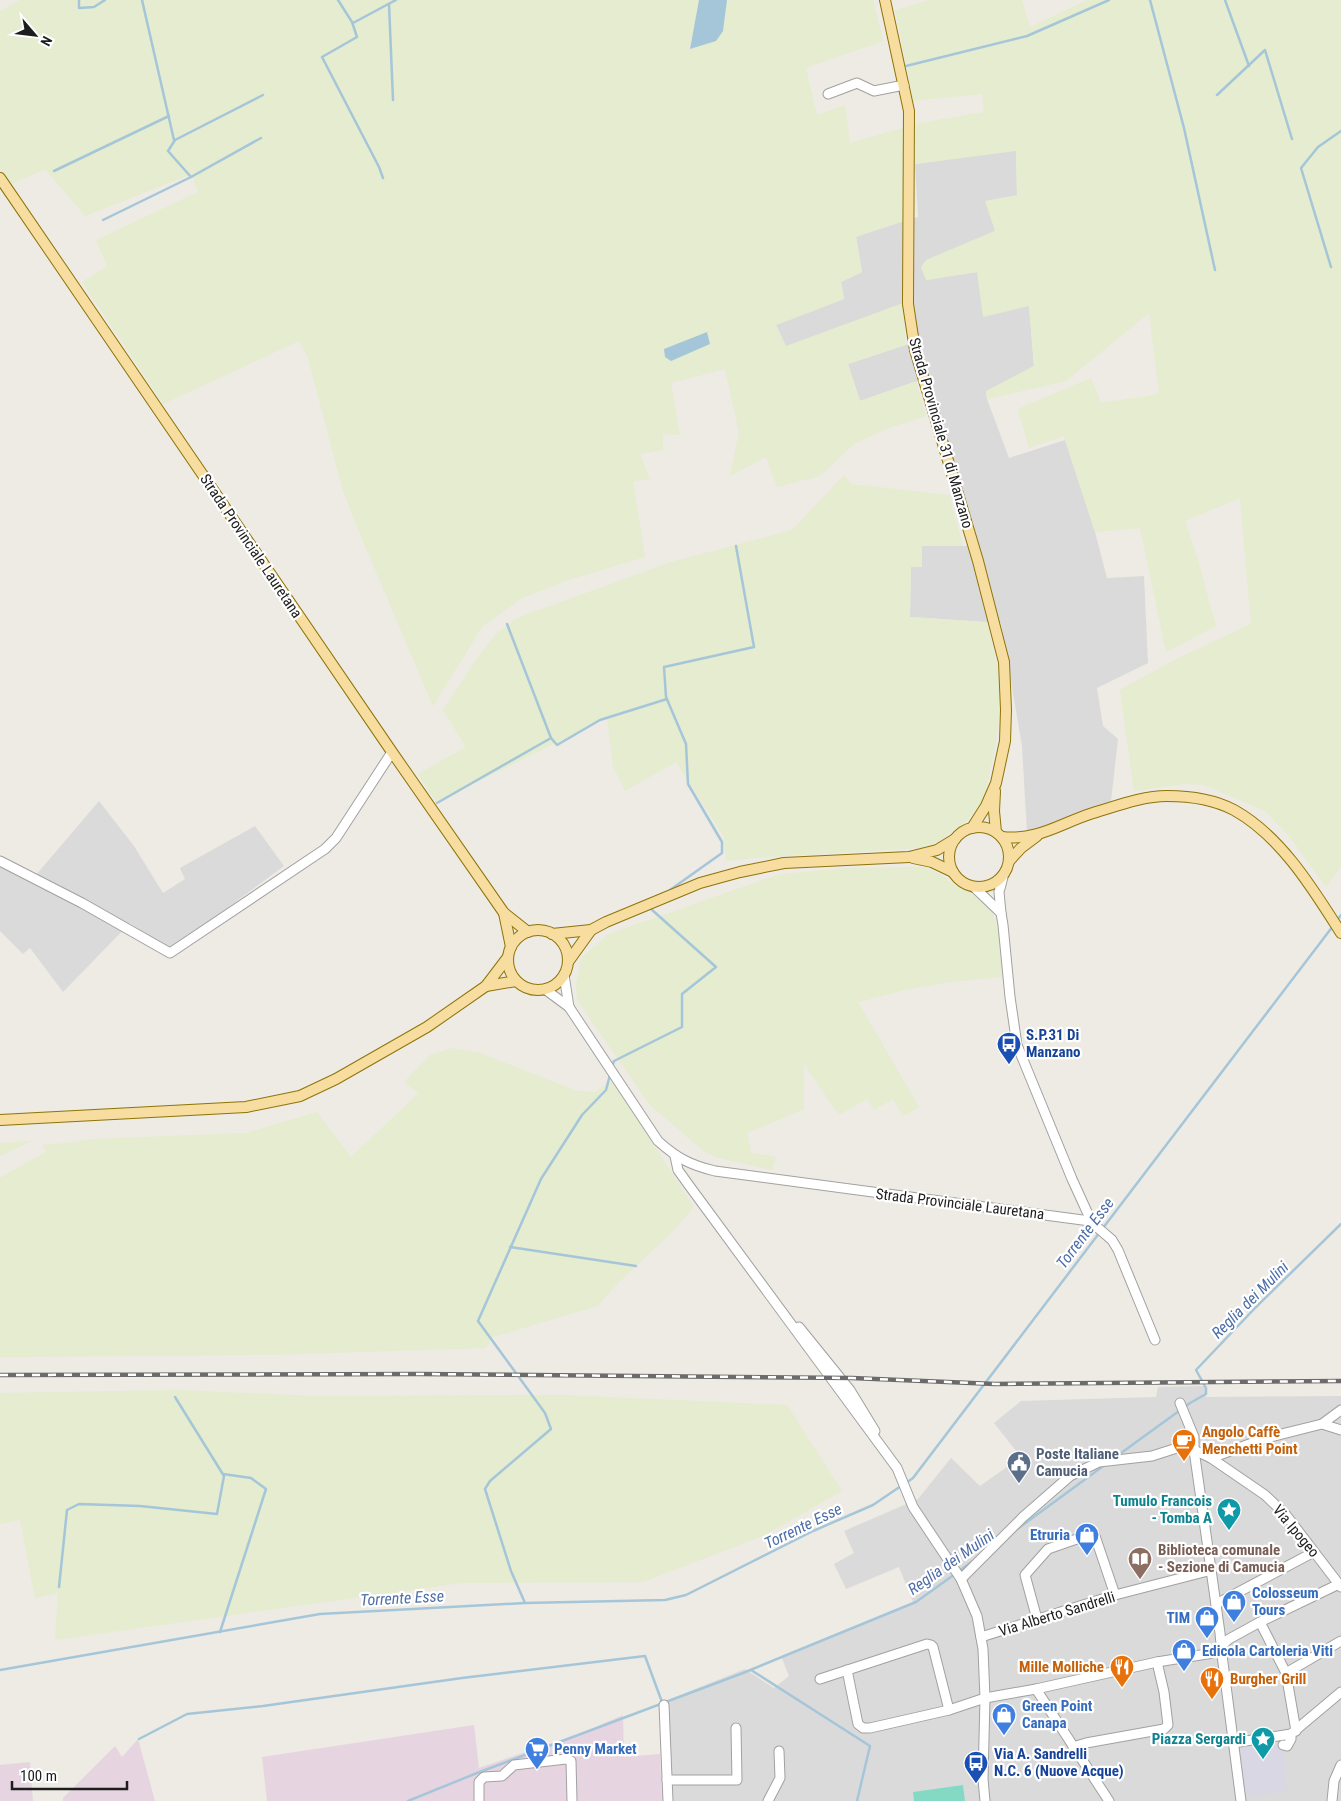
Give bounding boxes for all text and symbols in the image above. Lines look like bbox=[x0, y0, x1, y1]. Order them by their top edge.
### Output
north arrow bbox=[10, 10, 60, 60]
text: N bbox=[37, 34, 56, 49]
street label: Strada Provinciale 31 di Manzano bbox=[905, 336, 977, 530]
street label: Strada Provinciale Lauretana bbox=[196, 471, 306, 621]
place label: S.P.31 Di Manzano bbox=[1026, 1026, 1081, 1061]
bus stop icon: S.P.31 Di Manzano bbox=[996, 1031, 1022, 1065]
street label: Strada Provinciale Lauretana bbox=[875, 1185, 1045, 1223]
water label: Torrente Esse bbox=[1052, 1194, 1118, 1272]
water label: Reglia dei Mulini bbox=[1208, 1257, 1293, 1342]
place label: Angolo Caffè Menchetti Point bbox=[1202, 1423, 1298, 1458]
cafe icon: Angolo Caffè Menchetti Point bbox=[1171, 1428, 1197, 1462]
place label: Poste Italiane Camucia bbox=[1036, 1445, 1119, 1480]
public building icon: Poste Italiane Camucia bbox=[1006, 1450, 1032, 1484]
place label: Tumulo Francois - Tomba A bbox=[1113, 1492, 1212, 1527]
place icon: Tumulo Francois - Tomba A bbox=[1216, 1497, 1242, 1531]
water label: Torrente Esse bbox=[761, 1499, 845, 1553]
street label: Via Ipogeo bbox=[1269, 1501, 1323, 1561]
shop icon: Etruria bbox=[1074, 1522, 1100, 1556]
water label: Reglia dei Mulini bbox=[904, 1525, 998, 1599]
place label: Etruria bbox=[1030, 1526, 1070, 1544]
place label: Biblioteca comunale - Sezione di Camucia bbox=[1158, 1541, 1285, 1576]
library icon: Biblioteca comunale - Sezione di Camucia bbox=[1127, 1546, 1153, 1580]
place label: Colosseum Tours bbox=[1252, 1584, 1319, 1619]
water label: Torrente Esse bbox=[360, 1586, 444, 1610]
street label: Via Alberto Sandrelli bbox=[997, 1588, 1117, 1640]
shop icon: Colosseum Tours bbox=[1221, 1589, 1247, 1623]
shop icon: TIM bbox=[1194, 1605, 1220, 1639]
place label: TIM bbox=[1166, 1609, 1190, 1627]
shop icon: Edicola Cartoleria Viti bbox=[1171, 1638, 1197, 1672]
place label: Edicola Cartoleria Viti bbox=[1202, 1642, 1333, 1660]
restaurant icon: Mille Molliche bbox=[1109, 1654, 1135, 1688]
place label: Mille Molliche bbox=[1019, 1658, 1104, 1676]
restaurant icon: Burgher Grill bbox=[1199, 1666, 1225, 1700]
place label: Burgher Grill bbox=[1230, 1670, 1306, 1688]
place label: Green Point Canapa bbox=[1022, 1697, 1093, 1732]
shop icon: Green Point Canapa bbox=[991, 1702, 1017, 1736]
place icon: Piazza Sergardi bbox=[1250, 1726, 1276, 1760]
place label: Piazza Sergardi bbox=[1152, 1730, 1246, 1748]
supermarket icon: Penny Market bbox=[524, 1736, 550, 1770]
place label: Penny Market bbox=[554, 1740, 637, 1758]
place label: Via A. Sandrelli N.C. 6 (Nuove Acque) bbox=[994, 1745, 1124, 1780]
bus stop icon: Via A. Sandrelli N.C. 6 (Nuove Acque) bbox=[963, 1750, 989, 1784]
scale bar bbox=[12, 1758, 128, 1790]
text: 100 m bbox=[20, 1767, 57, 1785]

